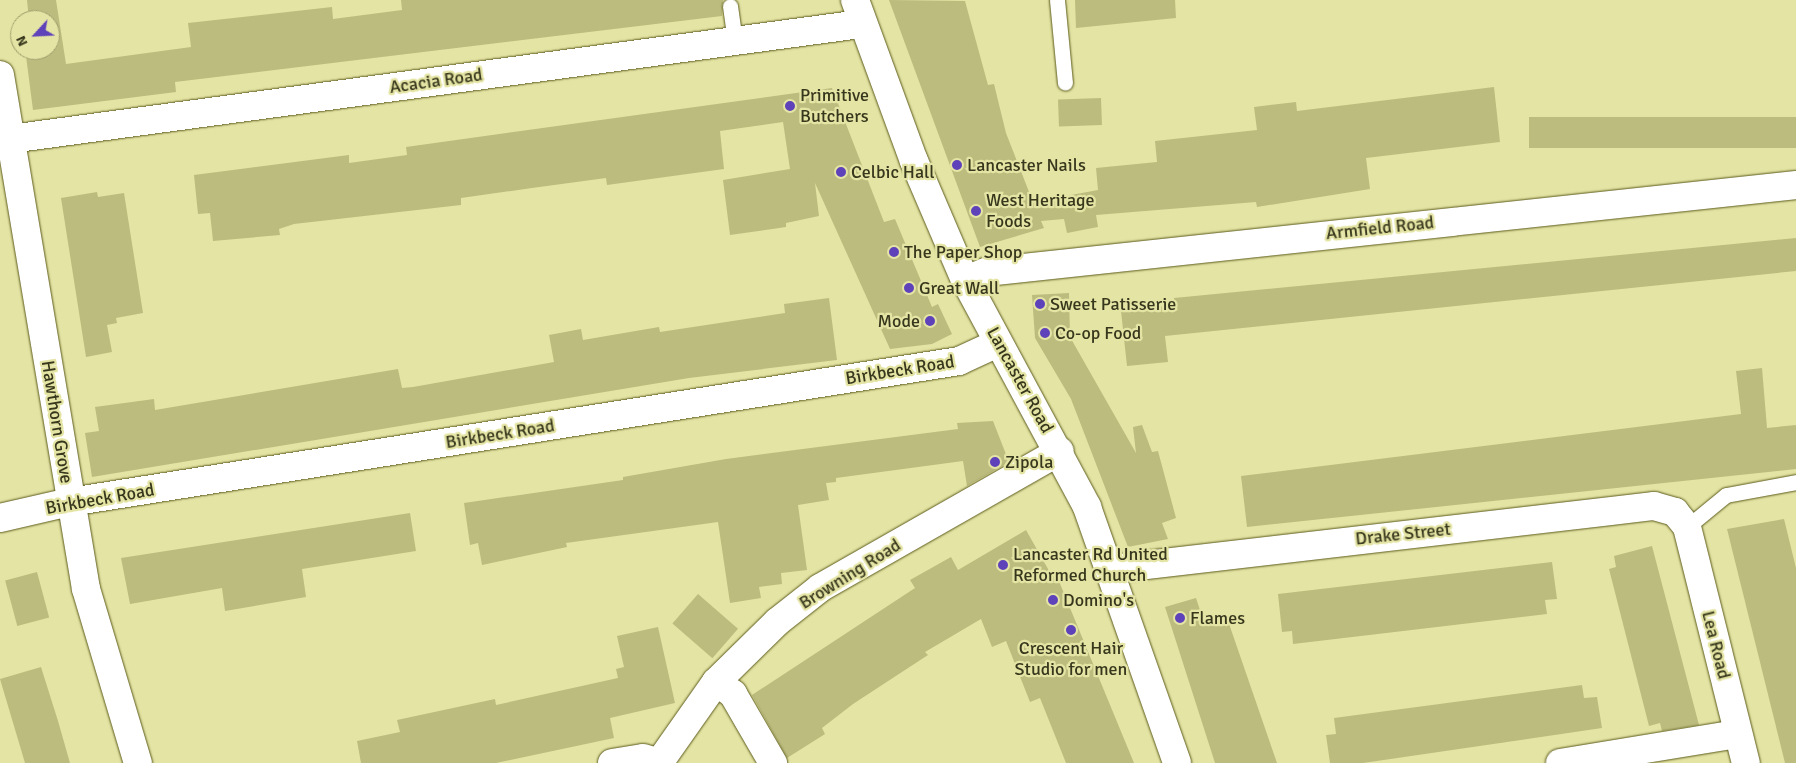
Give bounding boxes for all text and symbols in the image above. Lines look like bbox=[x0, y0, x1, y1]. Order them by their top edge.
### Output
north arrow bbox=[10, 10, 60, 60]
text: N bbox=[12, 33, 32, 49]
street label: Acacia Road bbox=[388, 64, 484, 98]
place label: Primitive Butchers bbox=[800, 85, 869, 128]
marker: Primitive Butchers bbox=[784, 100, 796, 112]
place label: Lancaster Nails bbox=[967, 154, 1086, 176]
marker: Lancaster Nails bbox=[951, 159, 963, 171]
place label: Celbic Hall bbox=[851, 161, 934, 183]
marker: Celbic Hall bbox=[835, 166, 847, 178]
place label: West Heritage Foods bbox=[986, 190, 1094, 232]
marker: West Heritage Foods bbox=[970, 205, 982, 217]
street label: Armfield Road bbox=[1325, 212, 1435, 244]
place label: The Paper Shop bbox=[904, 241, 1022, 263]
marker: The Paper Shop bbox=[888, 246, 900, 258]
place label: Great Wall bbox=[919, 277, 999, 299]
marker: Great Wall bbox=[903, 282, 915, 294]
place label: Sweet Patisserie bbox=[1050, 293, 1176, 315]
marker: Sweet Patisserie bbox=[1034, 298, 1046, 310]
place label: Mode bbox=[878, 310, 920, 332]
marker: Mode bbox=[924, 315, 936, 327]
place label: Co-op Food bbox=[1055, 322, 1141, 344]
street label: Lancaster Road bbox=[982, 323, 1058, 437]
marker: Co-op Food bbox=[1039, 327, 1051, 339]
street label: Birkbeck Road bbox=[844, 351, 956, 389]
street label: Hawthorn Grove bbox=[37, 359, 77, 485]
street label: Birkbeck Road bbox=[444, 415, 556, 453]
place label: Zipola bbox=[1005, 451, 1053, 473]
marker: Zipola bbox=[989, 456, 1001, 468]
street label: Birkbeck Road bbox=[44, 479, 156, 519]
street label: Drake Street bbox=[1354, 518, 1452, 550]
street label: Browning Road bbox=[795, 534, 905, 614]
place label: Lancaster Rd United Reformed Church bbox=[1013, 544, 1168, 586]
marker: Lancaster Rd United Reformed Church bbox=[997, 559, 1009, 571]
place label: Domino's bbox=[1063, 589, 1134, 611]
marker: Domino's bbox=[1047, 594, 1059, 606]
place label: Flames bbox=[1190, 607, 1245, 629]
street label: Lea Road bbox=[1697, 609, 1735, 681]
marker: Flames bbox=[1174, 612, 1186, 624]
marker: Crescent Hair Studio for men bbox=[1065, 624, 1077, 636]
place label: Crescent Hair Studio for men bbox=[1015, 638, 1127, 681]

